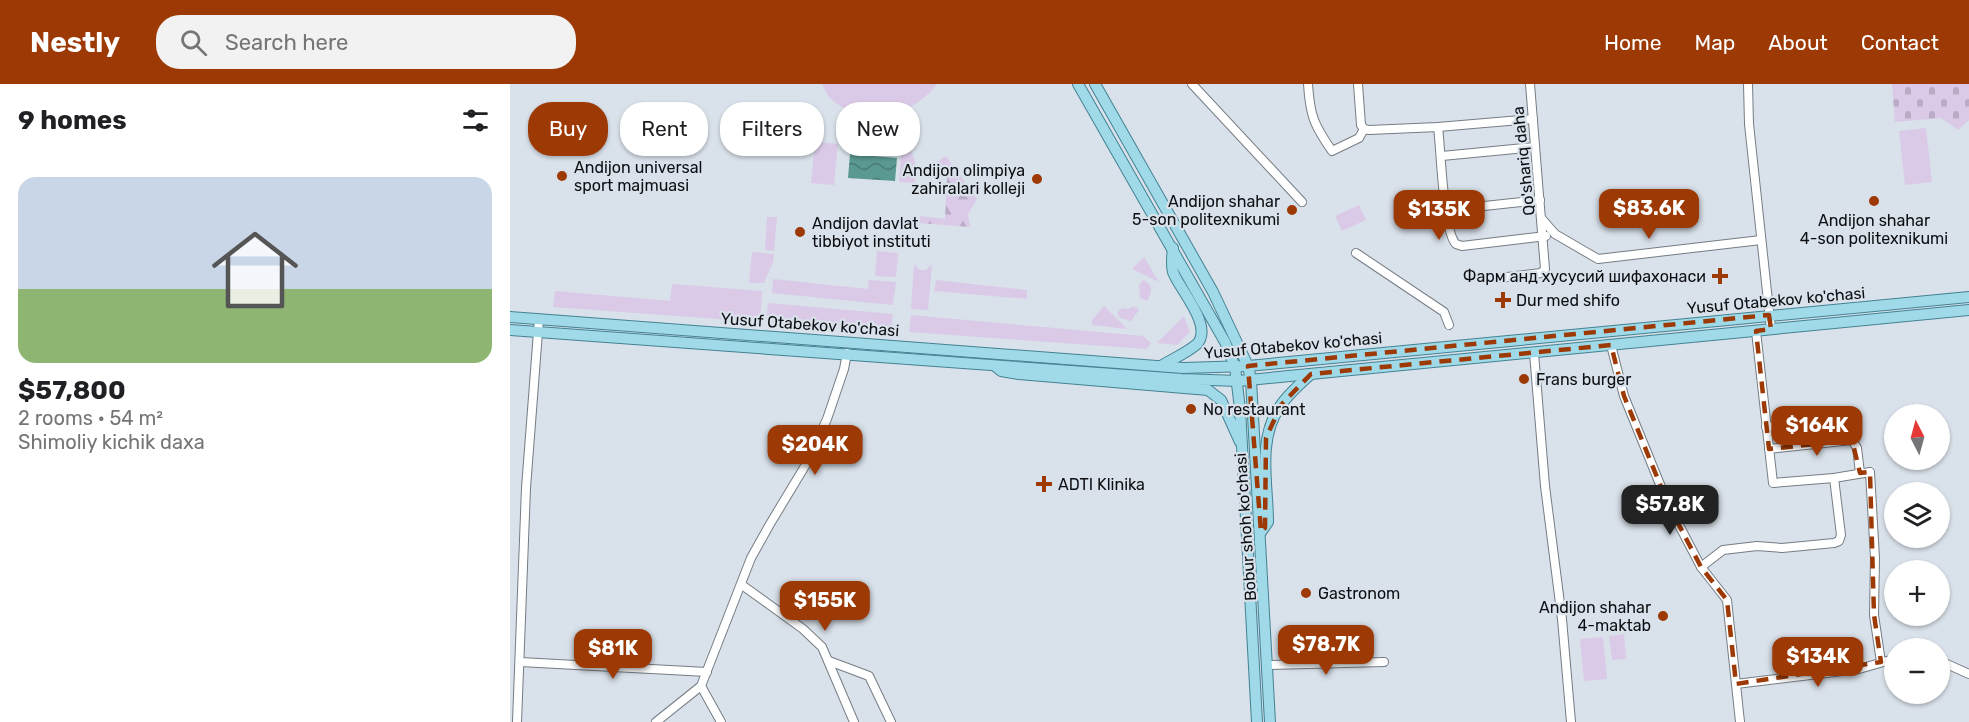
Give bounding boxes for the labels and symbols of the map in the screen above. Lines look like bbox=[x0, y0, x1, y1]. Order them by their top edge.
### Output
street label: Qo'shariq daha bbox=[1508, 105, 1539, 217]
place label: Andijon universal sport majmuasi bbox=[574, 158, 702, 195]
place label: Andijon olimpiya zahiralari kolleji bbox=[902, 161, 1025, 198]
marker: Andijon universal sport majmuasi bbox=[555, 169, 569, 183]
marker: Andijon olimpiya zahiralari kolleji bbox=[1030, 172, 1044, 186]
pin: $83.6K bbox=[1600, 189, 1698, 240]
pin: $135K bbox=[1397, 190, 1481, 241]
place label: Andijon shahar 5-son politexnikumi bbox=[1132, 192, 1280, 229]
marker: Andijon shahar 4-son politexnikumi bbox=[1867, 194, 1881, 208]
marker: Andijon shahar 5-son politexnikumi bbox=[1285, 203, 1299, 217]
place label: Andijon shahar 4-son politexnikumi bbox=[1800, 211, 1948, 248]
place label: Andijon davlat tibbiyot instituti bbox=[812, 214, 931, 251]
marker: Andijon davlat tibbiyot instituti bbox=[793, 225, 807, 239]
place label: Фарм анд хусусий шифахонаси bbox=[1463, 267, 1706, 286]
marker: Фарм анд хусусий шифахонаси bbox=[1711, 267, 1729, 285]
street label: Yusuf Otabekov ko'chasi bbox=[1686, 283, 1866, 318]
marker: Dur med shifo bbox=[1494, 291, 1512, 309]
place label: Dur med shifo bbox=[1516, 291, 1620, 310]
street label: Yusuf Otabekov ko'chasi bbox=[720, 309, 900, 340]
street label: Yusuf Otabekov ko'chasi bbox=[1203, 328, 1383, 363]
place label: Frans burger bbox=[1536, 370, 1631, 389]
marker: Frans burger bbox=[1517, 372, 1531, 386]
place label: No restaurant bbox=[1203, 400, 1306, 419]
marker: No restaurant bbox=[1184, 402, 1198, 416]
north arrow bbox=[1884, 404, 1950, 470]
pin: $164K bbox=[1775, 406, 1859, 457]
pin: $204K bbox=[773, 425, 857, 476]
street label: Bobur shoh ko'chasi bbox=[1231, 452, 1260, 602]
marker: ADTI Klinika bbox=[1035, 475, 1053, 493]
place label: ADTI Klinika bbox=[1058, 475, 1145, 494]
pin: $57.8K bbox=[1621, 485, 1719, 536]
pin: $155K bbox=[783, 581, 867, 632]
place label: Gastronom bbox=[1318, 584, 1400, 603]
marker: Gastronom bbox=[1299, 586, 1313, 600]
place label: Andijon shahar 4-maktab bbox=[1539, 598, 1651, 635]
marker: Andijon shahar 4-maktab bbox=[1656, 609, 1670, 623]
pin: $78.7K bbox=[1277, 625, 1375, 676]
pin: $81K bbox=[577, 629, 649, 680]
pin: $134K bbox=[1776, 637, 1860, 688]

